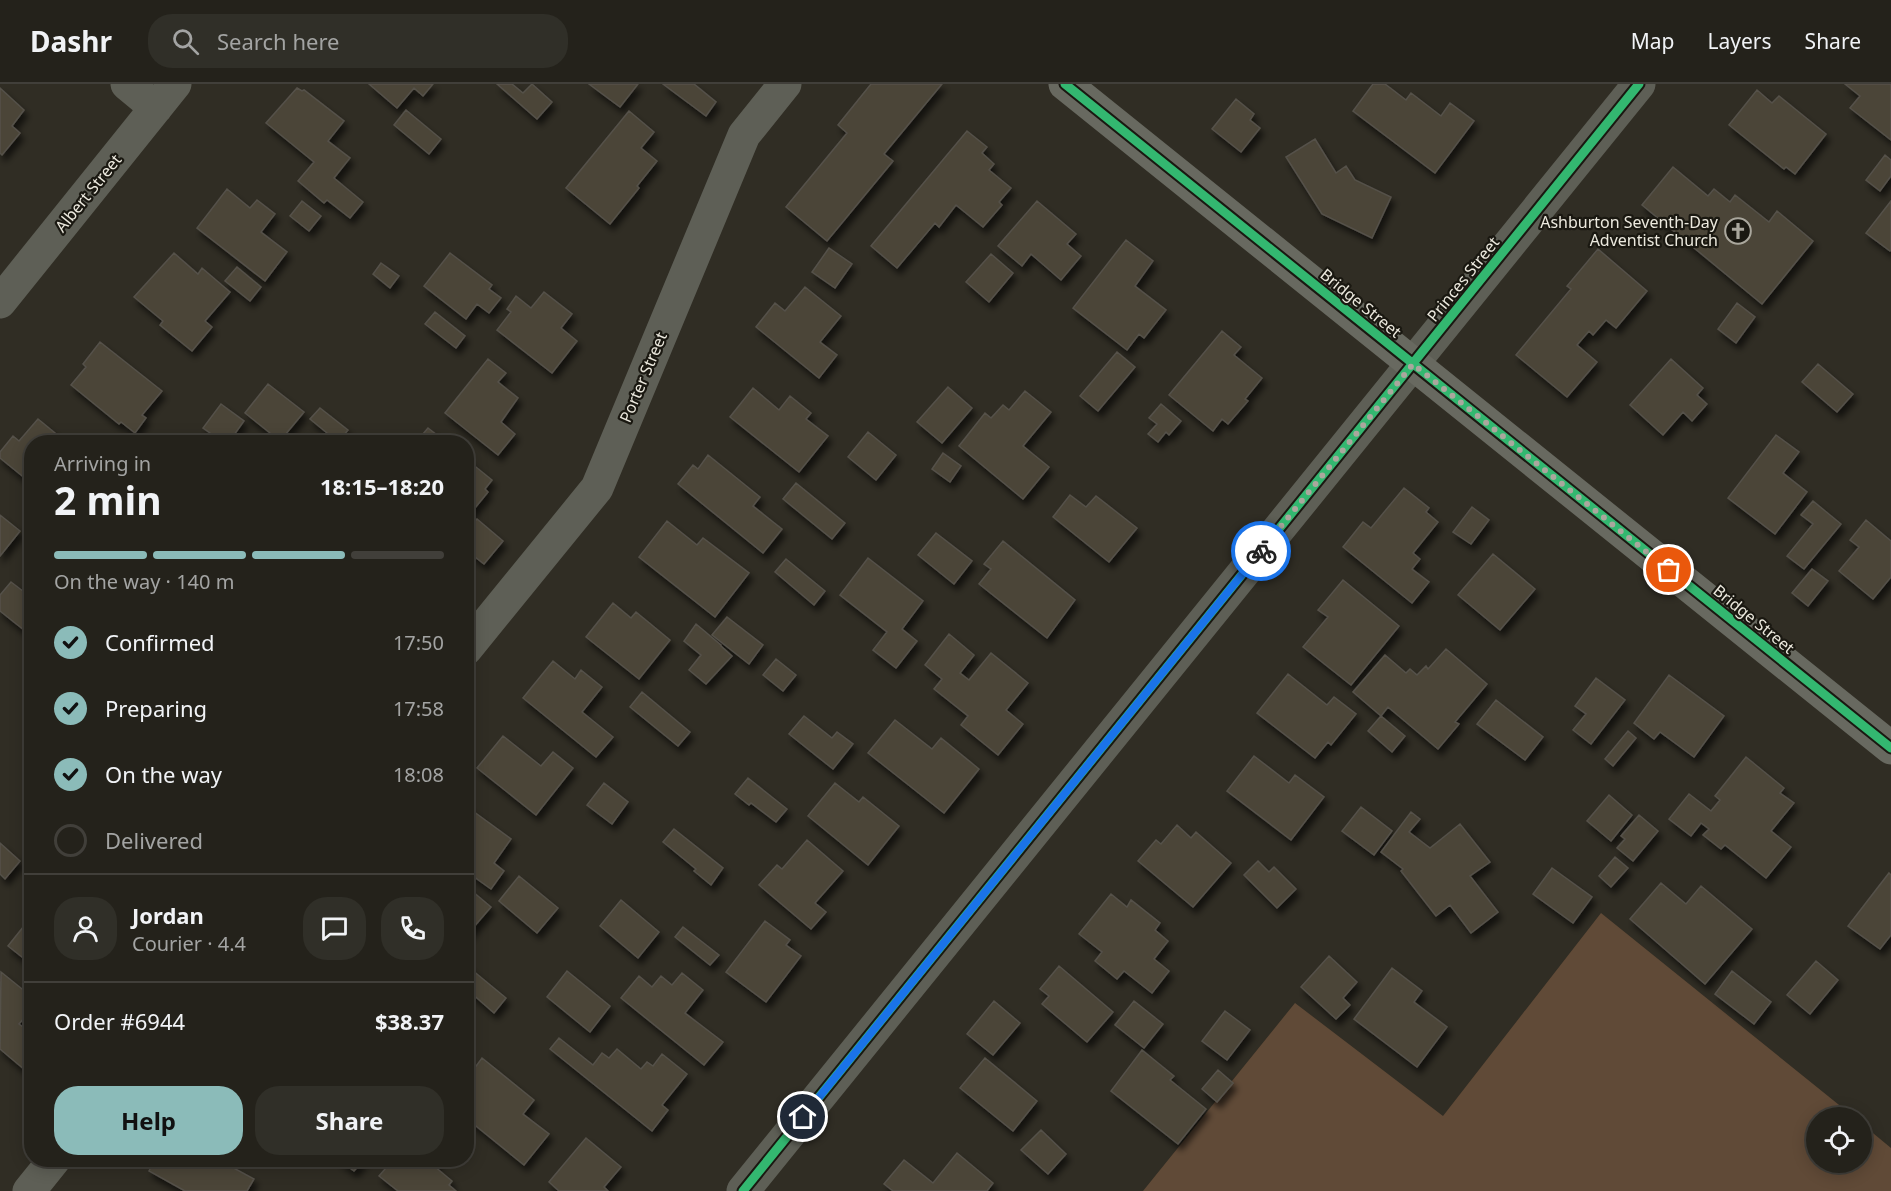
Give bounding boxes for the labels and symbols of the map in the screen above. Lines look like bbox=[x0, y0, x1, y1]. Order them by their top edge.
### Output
street label: Albert Street bbox=[50, 149, 126, 237]
place label: Ashburton Seventh-Day Adventist Church bbox=[1540, 211, 1719, 251]
church icon: Ashburton Seventh-Day Adventist Church bbox=[1723, 216, 1753, 246]
street label: Princes Street bbox=[1422, 232, 1504, 326]
street label: Bridge Street bbox=[1316, 263, 1406, 343]
street label: Porter Street bbox=[614, 328, 672, 426]
courier bbox=[1231, 521, 1291, 581]
pin bbox=[1643, 544, 1694, 595]
street label: Bridge Street bbox=[1709, 579, 1799, 659]
pin bbox=[777, 1091, 828, 1142]

